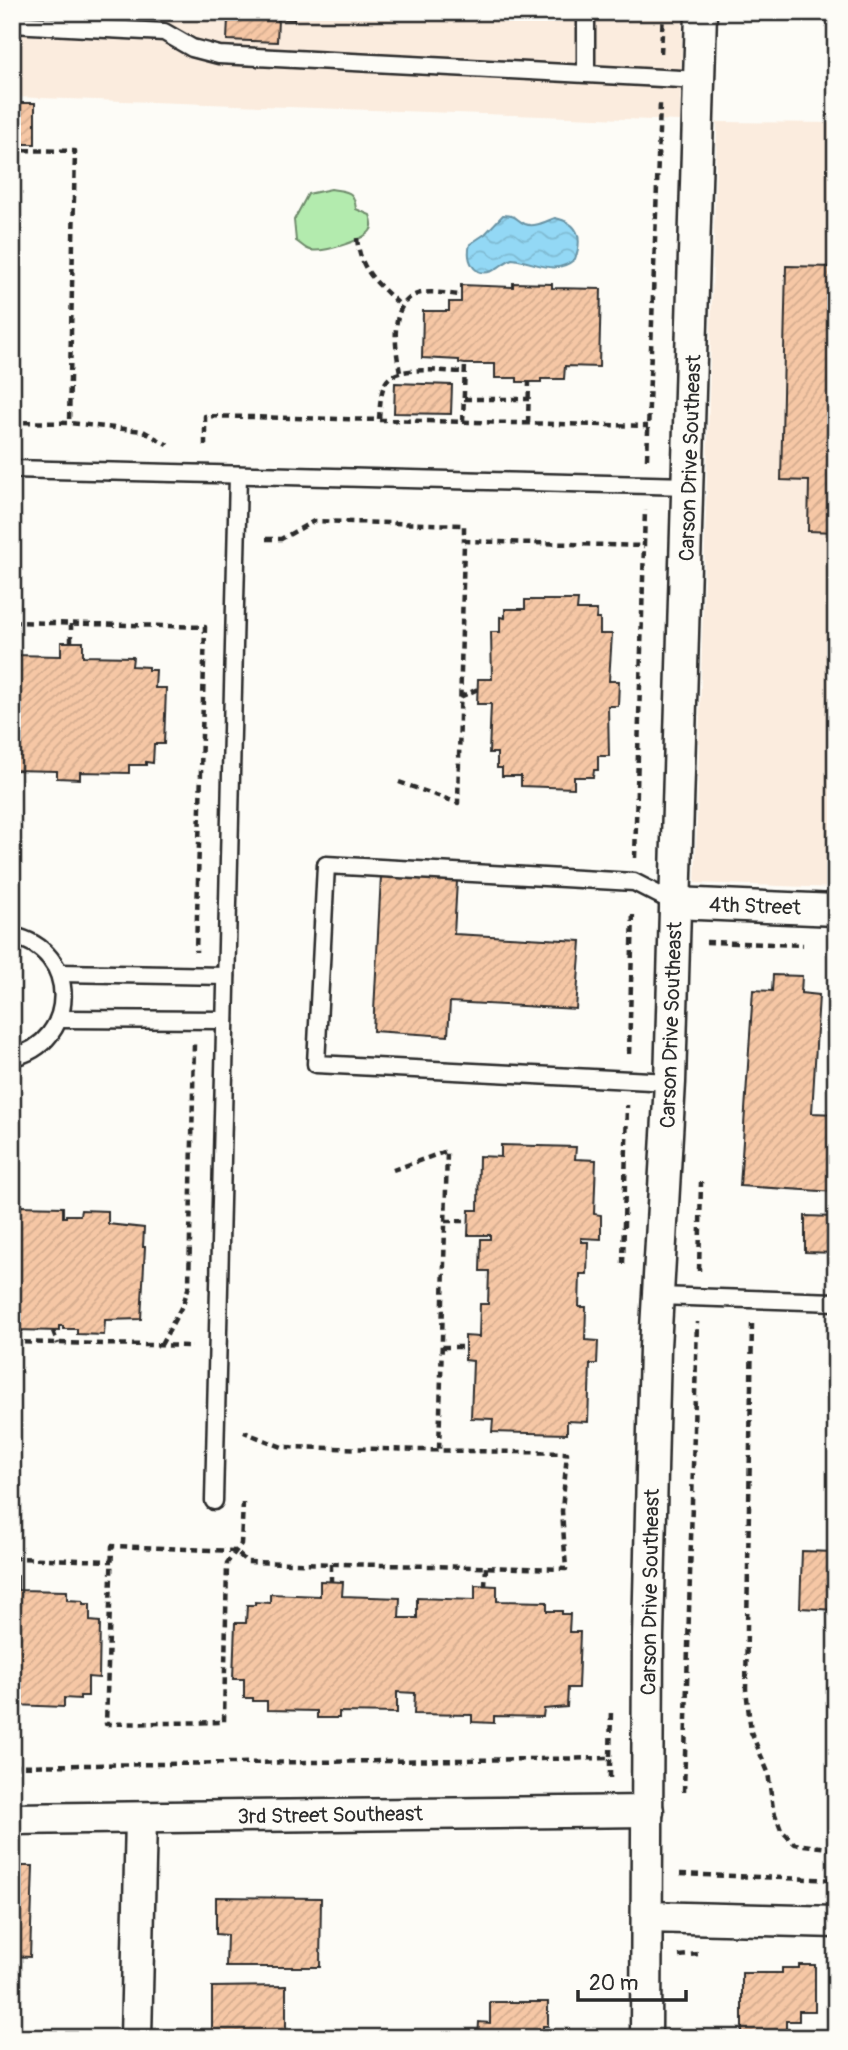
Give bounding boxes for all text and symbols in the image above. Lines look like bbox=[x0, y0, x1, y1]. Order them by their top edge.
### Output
street label: Carson Drive Southeast bbox=[673, 354, 708, 562]
street label: 4th Street bbox=[709, 891, 802, 922]
street label: Carson Drive Southeast bbox=[654, 921, 689, 1129]
street label: Carson Drive Southeast bbox=[635, 1488, 666, 1696]
street label: 3rd Street Southeast bbox=[237, 1800, 424, 1831]
scale bar bbox=[578, 1959, 687, 2003]
text: 20 m bbox=[589, 1970, 638, 1997]

